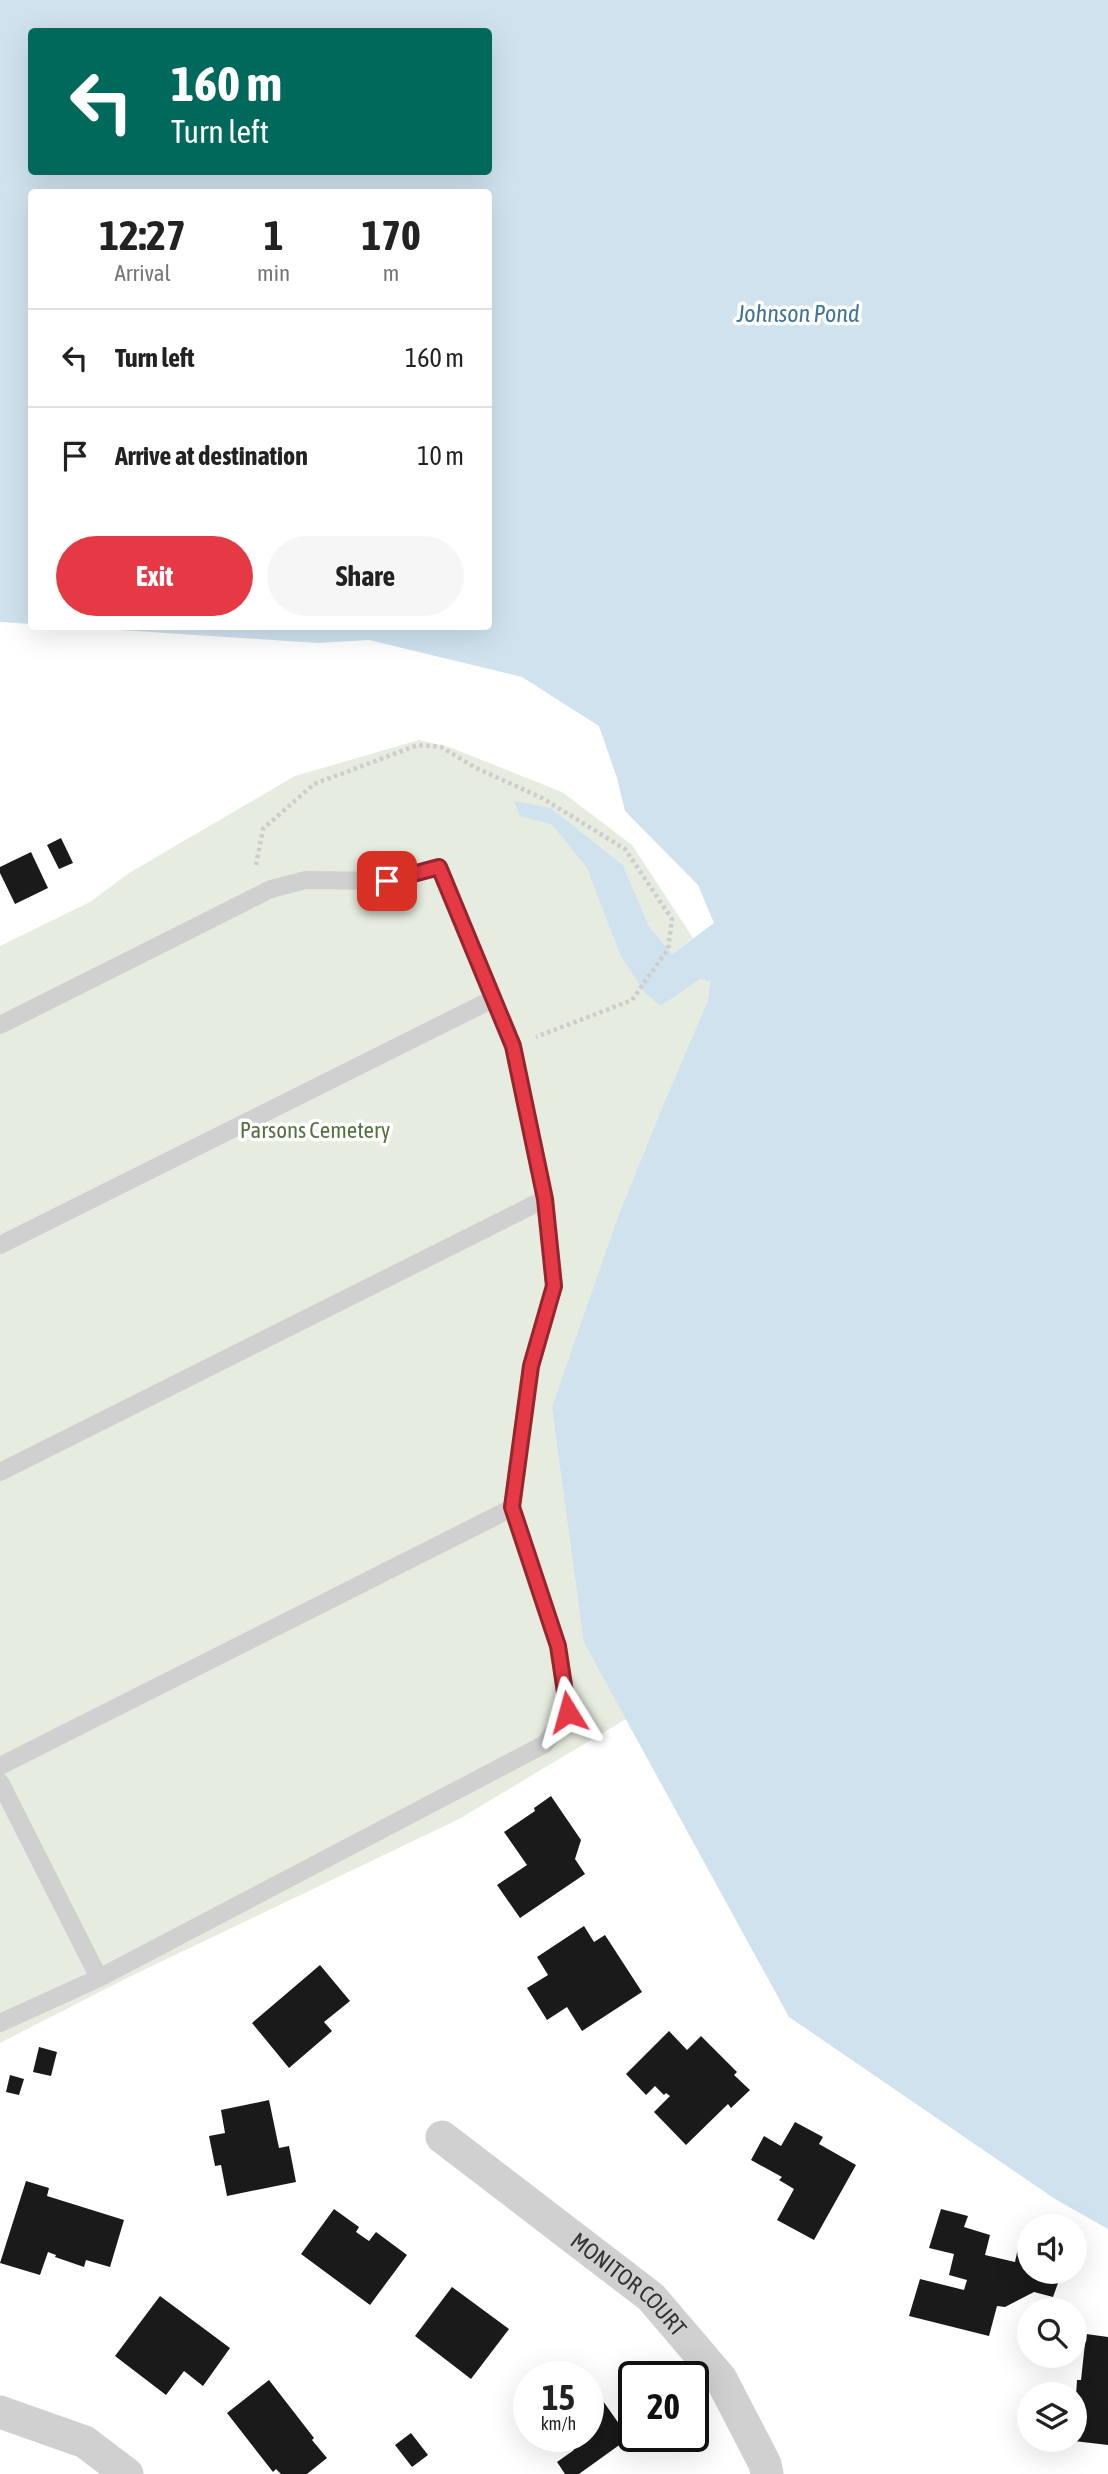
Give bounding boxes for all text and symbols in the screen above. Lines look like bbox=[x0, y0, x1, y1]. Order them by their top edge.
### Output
text: 160 m bbox=[171, 55, 282, 111]
icon: left bbox=[56, 56, 147, 147]
text: Turn left bbox=[171, 113, 269, 150]
text: 12:27 bbox=[99, 211, 186, 259]
text: 1 bbox=[264, 211, 283, 259]
text: 170 bbox=[361, 211, 421, 259]
text: Arrival bbox=[114, 260, 171, 286]
text: min bbox=[257, 260, 290, 286]
text: m bbox=[383, 260, 399, 286]
water label: Johnson Pond bbox=[736, 300, 859, 327]
icon: left bbox=[56, 339, 94, 377]
text: Turn left bbox=[115, 343, 195, 373]
text: 160 m bbox=[405, 343, 464, 373]
icon: arrive bbox=[56, 437, 94, 475]
text: Arrive at destination bbox=[115, 441, 308, 471]
text: 10 m bbox=[417, 441, 464, 471]
button: Exit bbox=[56, 536, 253, 616]
button: Share bbox=[267, 536, 464, 616]
pin bbox=[357, 851, 417, 911]
icon: arrive bbox=[368, 862, 406, 900]
park label: Parsons Cemetery bbox=[240, 1117, 390, 1143]
position arrow bbox=[531, 1675, 605, 1749]
map controls bbox=[1017, 2214, 1087, 2452]
button: sound bbox=[1017, 2214, 1087, 2284]
street label: MONITOR COURT bbox=[566, 2227, 691, 2341]
button: search bbox=[1017, 2298, 1087, 2368]
speed limit sign: 20 bbox=[618, 2361, 709, 2452]
text: 15 bbox=[542, 2377, 575, 2417]
button: layers bbox=[1017, 2382, 1087, 2452]
text: km/h bbox=[541, 2413, 576, 2434]

